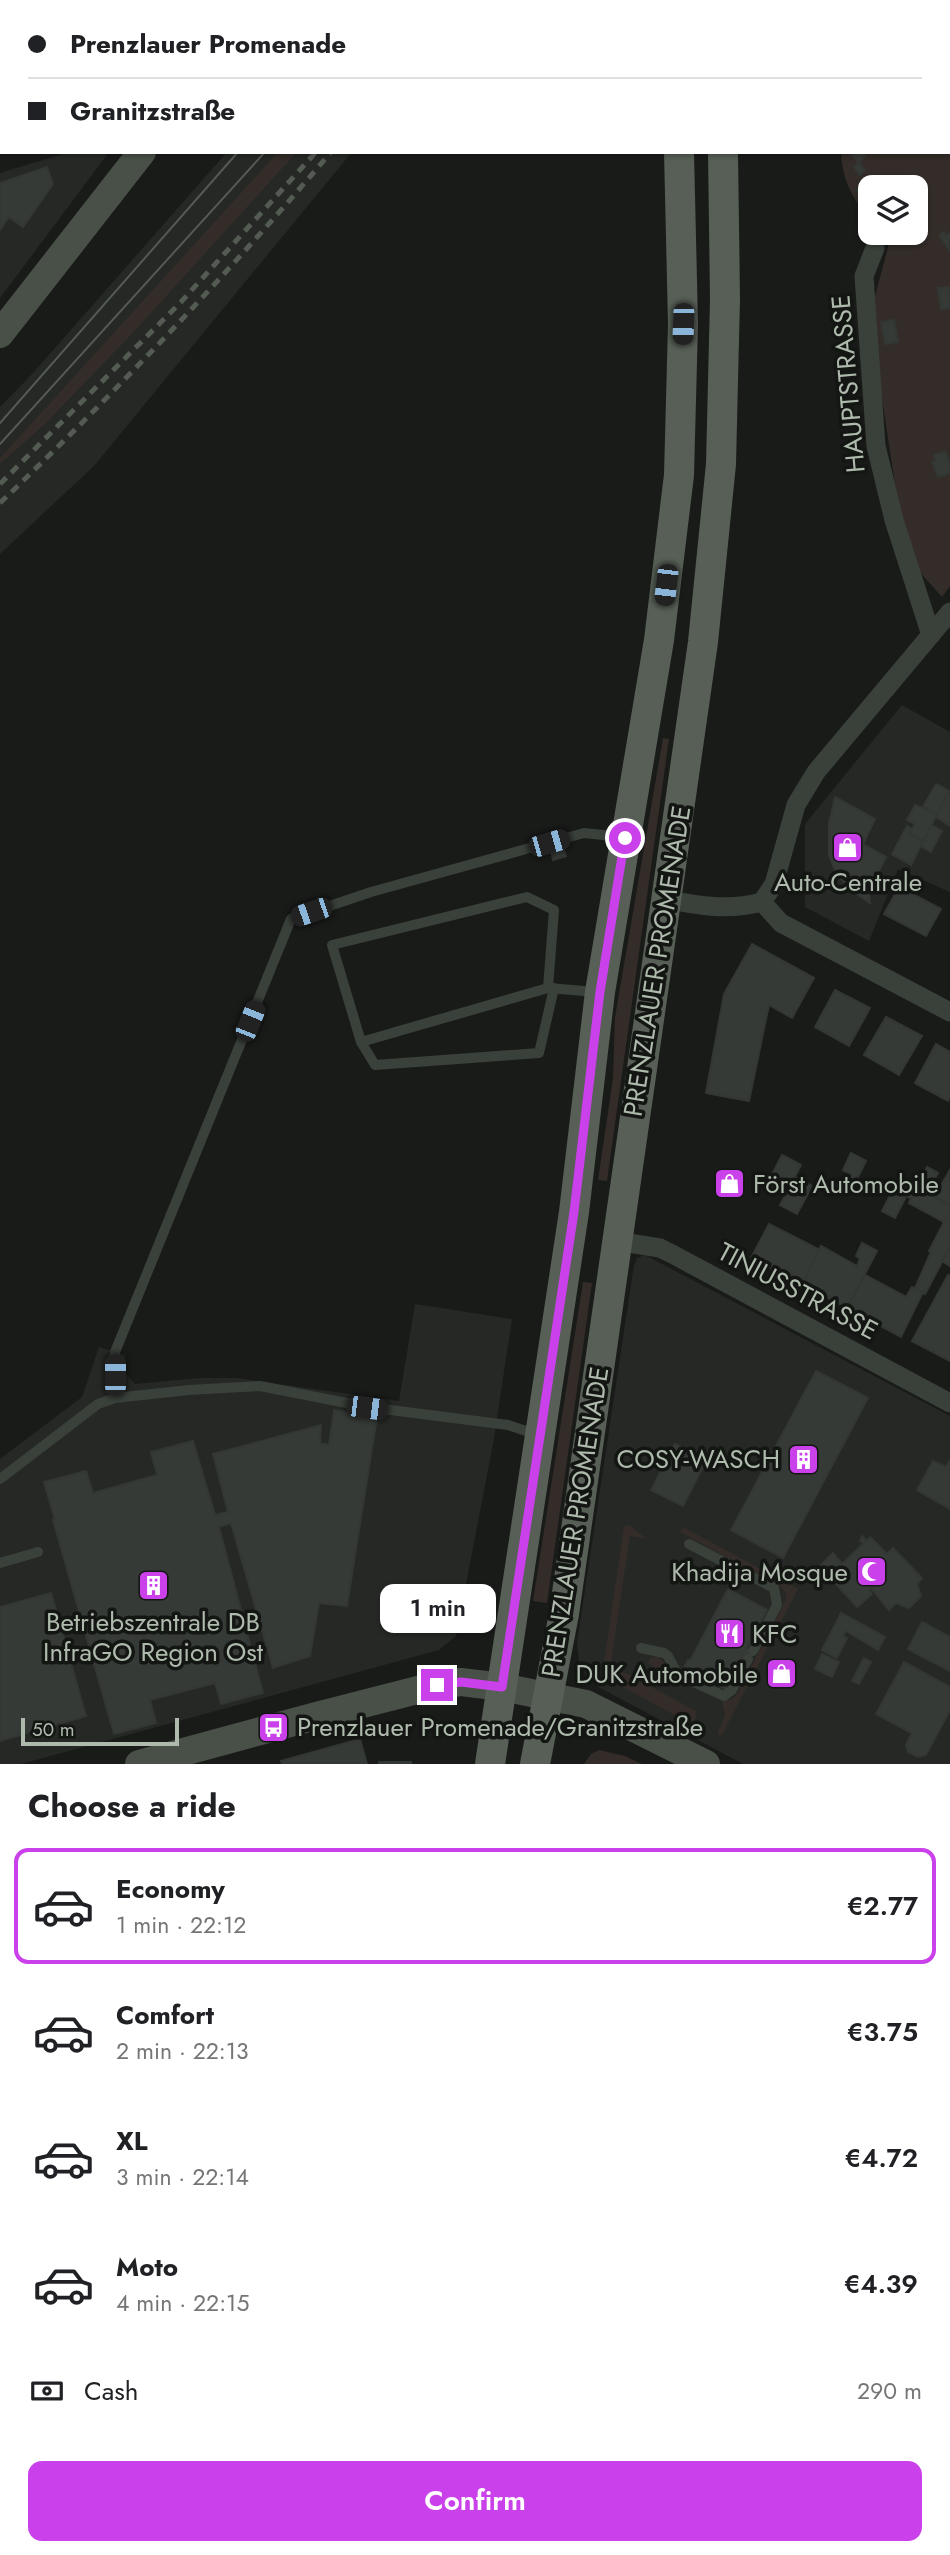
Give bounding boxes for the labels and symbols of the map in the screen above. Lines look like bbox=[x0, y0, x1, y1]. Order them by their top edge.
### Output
street label: HAUPTSTRASSE bbox=[821, 293, 875, 475]
car bbox=[672, 303, 695, 345]
car bbox=[654, 563, 679, 607]
street label: PRENZLAUER PROMENADE bbox=[614, 803, 700, 1119]
route start bbox=[609, 822, 641, 854]
car bbox=[526, 827, 573, 859]
shop icon: Auto-Centrale bbox=[831, 830, 865, 864]
place label: Auto-Centrale bbox=[774, 863, 922, 901]
car bbox=[288, 895, 335, 929]
car bbox=[233, 998, 268, 1044]
place label: Först Automobile bbox=[753, 1165, 939, 1203]
shop icon: Först Automobile bbox=[713, 1167, 747, 1201]
street label: TINIUSSTRASSE bbox=[711, 1233, 885, 1349]
car bbox=[105, 1354, 126, 1396]
street label: PRENZLAUER PROMENADE bbox=[532, 1364, 618, 1680]
car bbox=[345, 1395, 390, 1421]
place label: COSY-WASCH bbox=[616, 1440, 780, 1478]
building icon: COSY-WASCH bbox=[786, 1442, 820, 1476]
place label: Khadija Mosque bbox=[671, 1553, 848, 1591]
mosque icon: Khadija Mosque bbox=[854, 1555, 888, 1589]
building icon: Betriebszentrale DB InfraGO Region Ost bbox=[136, 1569, 170, 1603]
callout: 1 min bbox=[379, 1584, 495, 1632]
place label: Betriebszentrale DB InfraGO Region Ost bbox=[43, 1603, 264, 1671]
place label: KFC bbox=[752, 1615, 798, 1653]
restaurant icon: KFC bbox=[712, 1617, 746, 1651]
place label: DUK Automobile bbox=[575, 1655, 758, 1693]
shop icon: DUK Automobile bbox=[764, 1657, 798, 1691]
route end bbox=[421, 1669, 453, 1701]
place label: Prenzlauer Promenade/Granitzstraße bbox=[297, 1708, 703, 1746]
bus stop icon: Prenzlauer Promenade/Granitzstraße bbox=[257, 1710, 291, 1744]
scale bar bbox=[21, 1715, 178, 1747]

